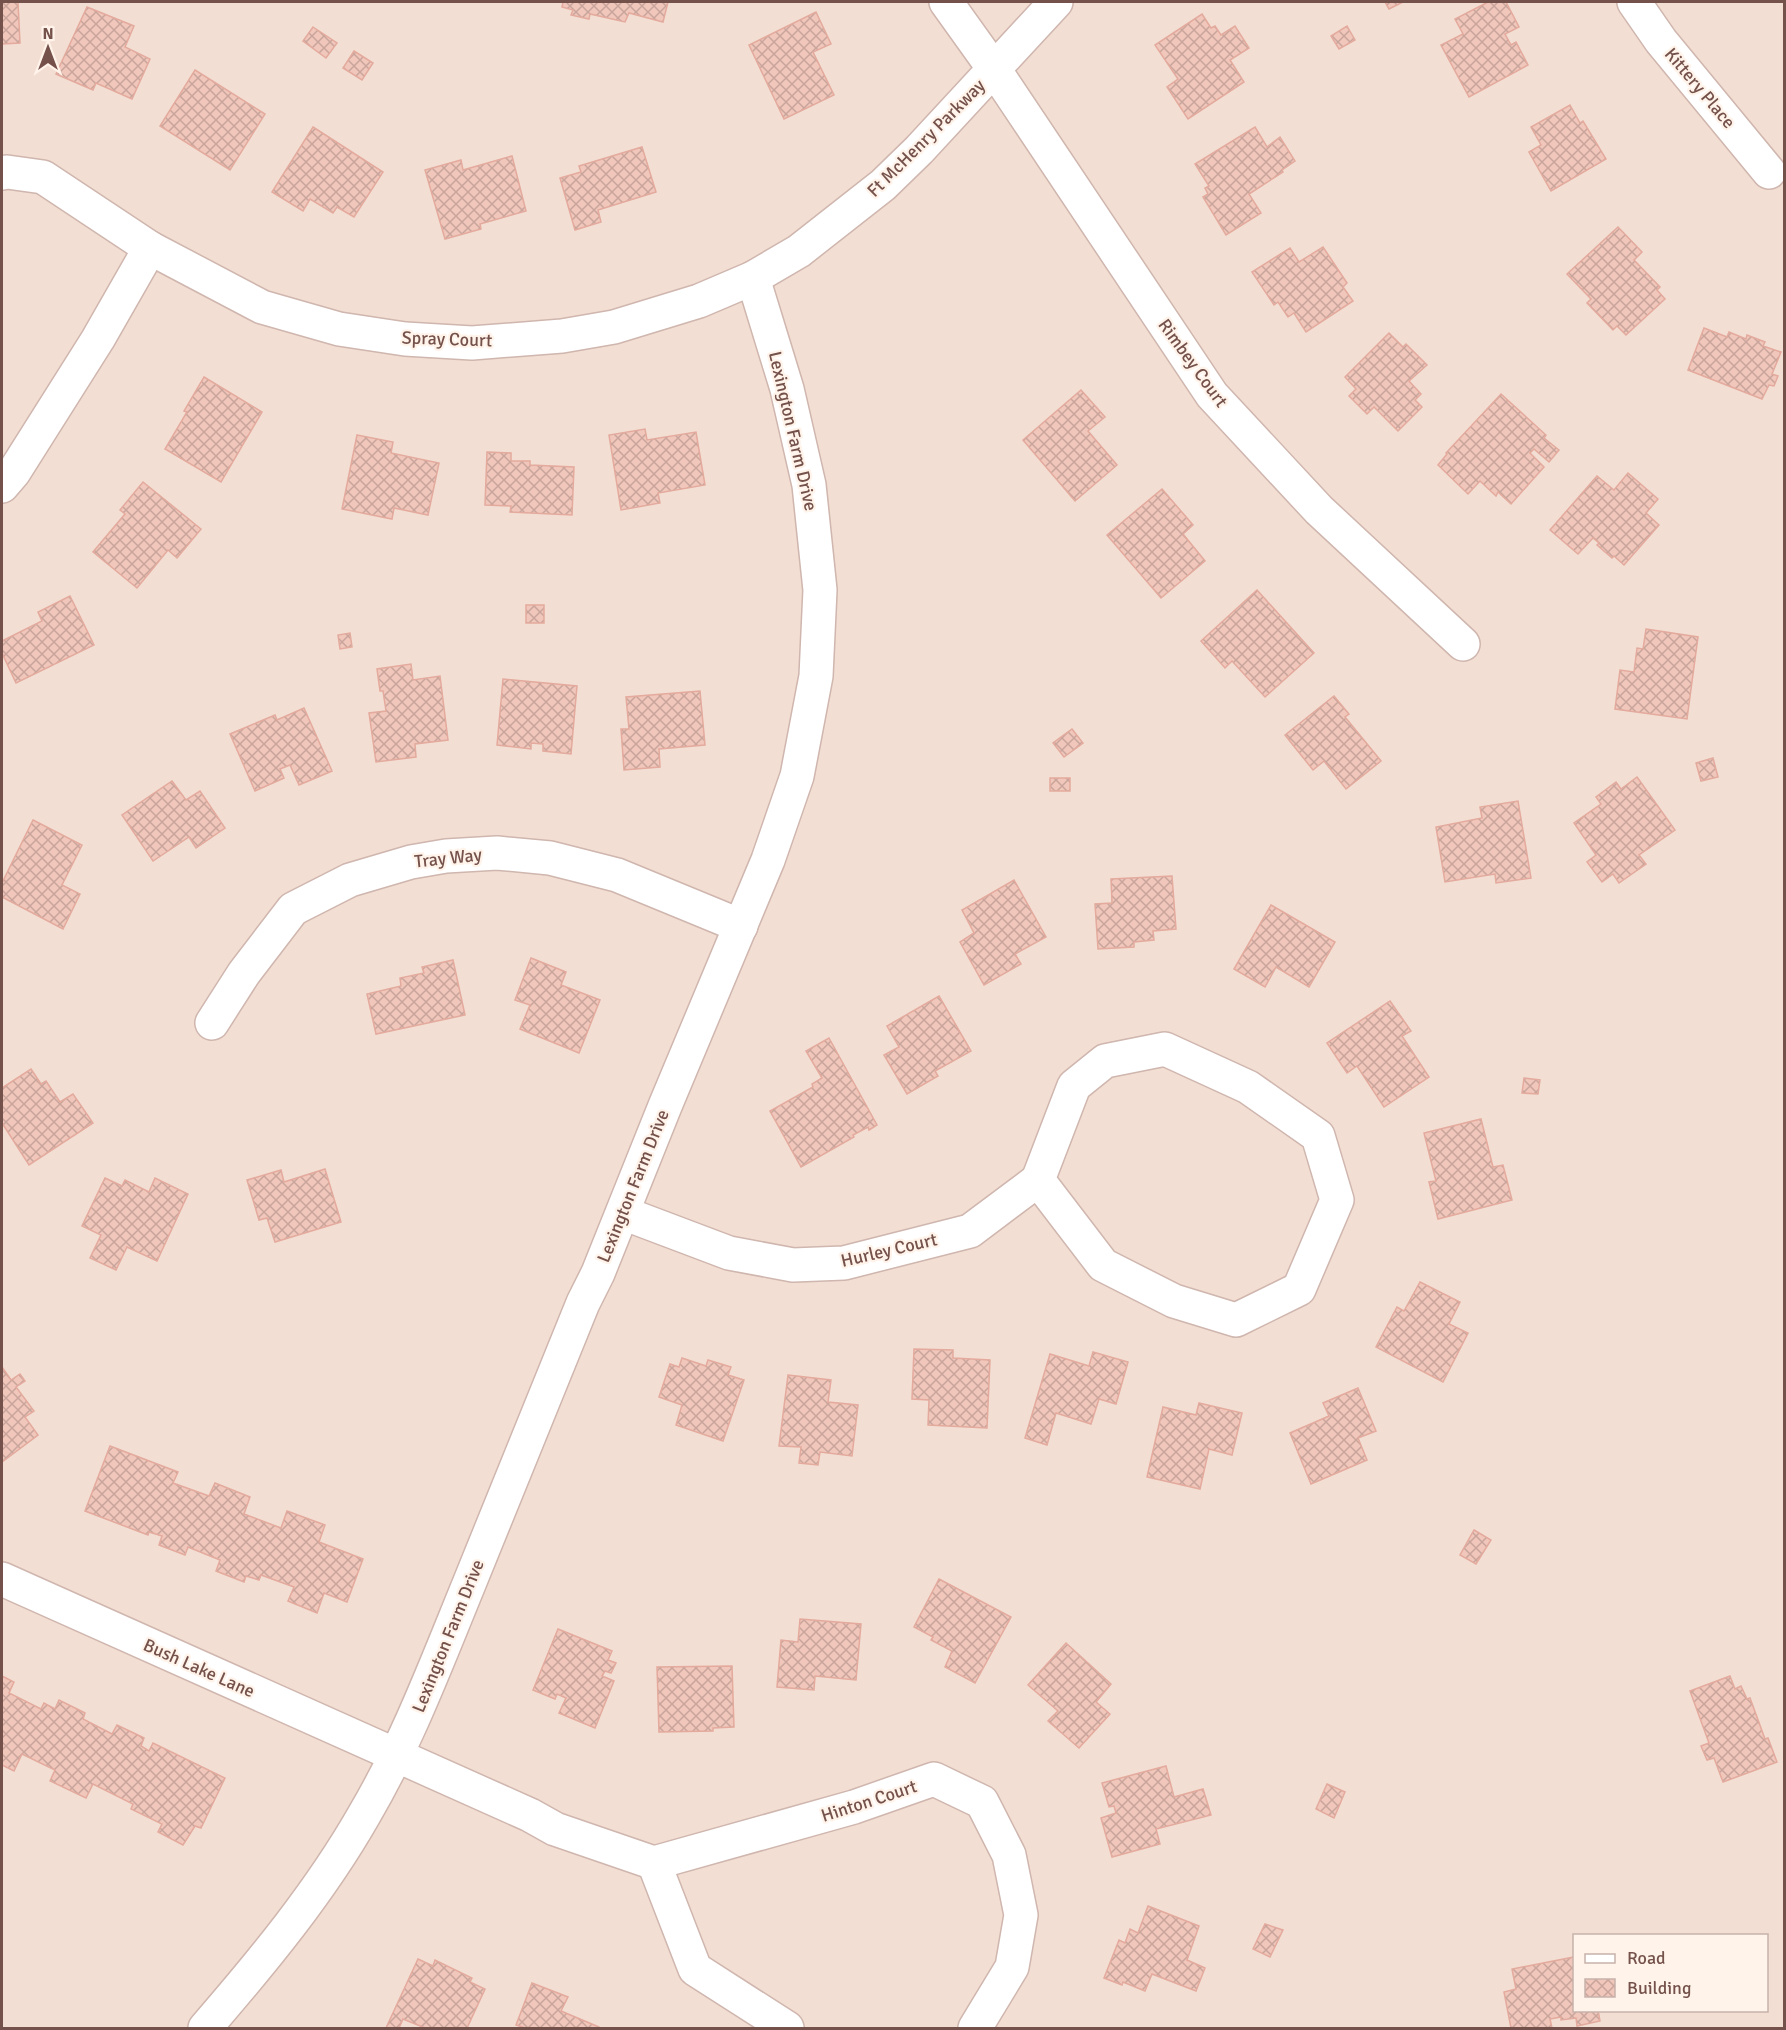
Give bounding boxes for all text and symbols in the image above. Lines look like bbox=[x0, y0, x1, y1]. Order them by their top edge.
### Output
north arrow bbox=[18, 18, 78, 78]
text: N bbox=[42, 24, 54, 44]
street label: Kittery Place bbox=[1660, 43, 1740, 133]
street label: Ft McHenry Parkway bbox=[862, 74, 990, 202]
street label: Rimbey Court bbox=[1154, 314, 1232, 412]
street label: Spray Court bbox=[401, 326, 493, 352]
street label: Lexington Farm Drive bbox=[764, 349, 822, 513]
street label: Tray Way bbox=[413, 843, 483, 872]
street label: Lexington Farm Drive bbox=[592, 1106, 674, 1266]
street label: Hurley Court bbox=[839, 1228, 939, 1272]
street label: Lexington Farm Drive bbox=[407, 1556, 489, 1716]
street label: Bush Lake Lane bbox=[140, 1634, 258, 1702]
street label: Hinton Court bbox=[818, 1775, 920, 1827]
legend bbox=[1573, 1934, 1768, 2012]
text: Road bbox=[1627, 1947, 1666, 1969]
text: Building bbox=[1627, 1977, 1691, 1999]

